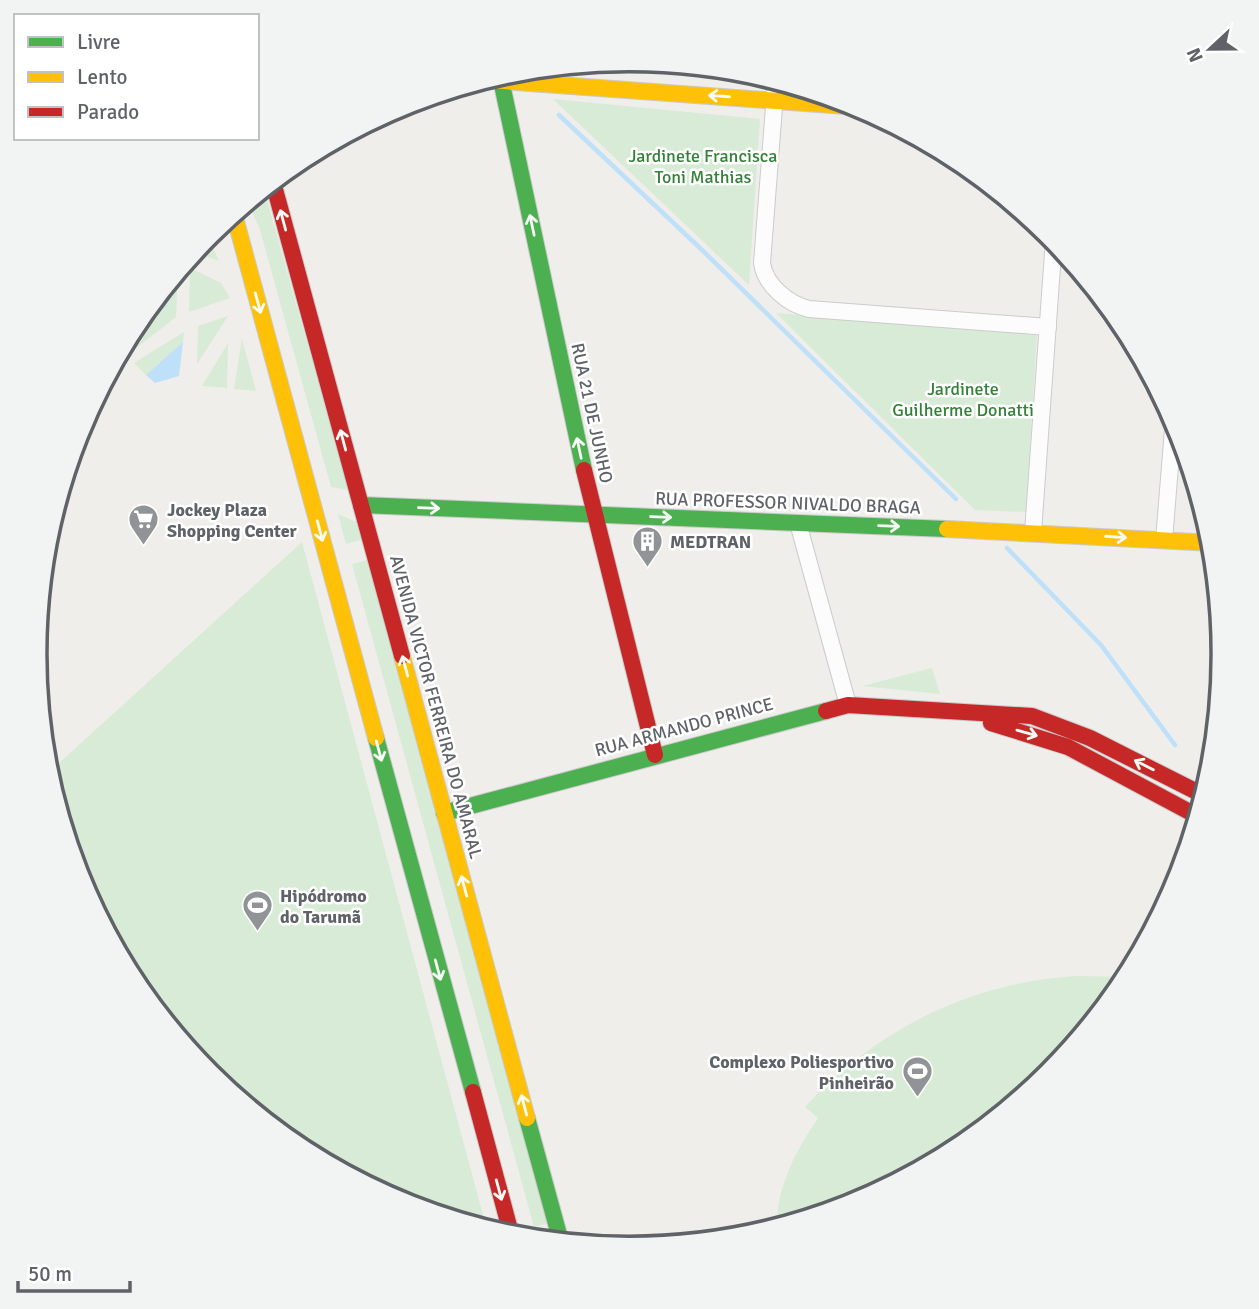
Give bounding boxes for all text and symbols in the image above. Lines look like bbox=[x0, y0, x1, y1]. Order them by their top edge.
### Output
legend bbox=[14, 14, 259, 140]
north arrow bbox=[1175, 14, 1245, 84]
text: Livre bbox=[77, 29, 120, 55]
text: N bbox=[1182, 44, 1209, 66]
text: Lento bbox=[77, 64, 127, 90]
one-way arrow bbox=[708, 89, 730, 102]
text: Parado bbox=[77, 99, 139, 125]
park label: Jardinete Francisca Toni Mathias bbox=[629, 145, 777, 188]
one-way arrow bbox=[276, 209, 289, 232]
one-way arrow bbox=[525, 214, 538, 237]
one-way arrow bbox=[253, 292, 266, 314]
street label: RUA 21 DE JUNHO bbox=[566, 341, 618, 485]
park label: Jardinete Guilherme Donatti bbox=[892, 378, 1034, 421]
one-way arrow bbox=[336, 429, 349, 451]
one-way arrow bbox=[572, 437, 586, 460]
street label: RUA PROFESSOR NIVALDO BRAGA bbox=[655, 487, 921, 519]
place label: Jockey Plaza Shopping Center bbox=[167, 499, 298, 542]
one-way arrow bbox=[417, 502, 440, 515]
supermarket icon: Jockey Plaza Shopping Center bbox=[127, 503, 161, 547]
one-way arrow bbox=[650, 511, 673, 524]
one-way arrow bbox=[314, 519, 327, 542]
one-way arrow bbox=[877, 520, 900, 533]
building icon: MEDTRAN bbox=[630, 525, 664, 569]
place label: MEDTRAN bbox=[670, 531, 751, 553]
one-way arrow bbox=[1104, 531, 1127, 544]
street label: AVENIDA VICTOR FERREIRA DO AMARAL bbox=[385, 553, 487, 861]
one-way arrow bbox=[397, 655, 410, 677]
street label: RUA ARMANDO PRINCE bbox=[592, 693, 776, 761]
one-way arrow bbox=[1016, 727, 1038, 740]
one-way arrow bbox=[373, 739, 386, 762]
one-way arrow bbox=[1134, 758, 1155, 772]
one-way arrow bbox=[457, 875, 470, 898]
place label: Hipódromo do Tarumã bbox=[280, 885, 367, 928]
sports icon: Hipódromo do Tarumã bbox=[240, 889, 274, 933]
one-way arrow bbox=[433, 959, 446, 981]
place label: Complexo Poliesportivo Pinheirão bbox=[709, 1051, 894, 1094]
sports icon: Complexo Poliesportivo Pinheirão bbox=[900, 1055, 934, 1099]
one-way arrow bbox=[517, 1095, 530, 1117]
one-way arrow bbox=[493, 1179, 506, 1201]
scale bar bbox=[18, 1250, 130, 1294]
text: 50 m bbox=[28, 1261, 72, 1287]

